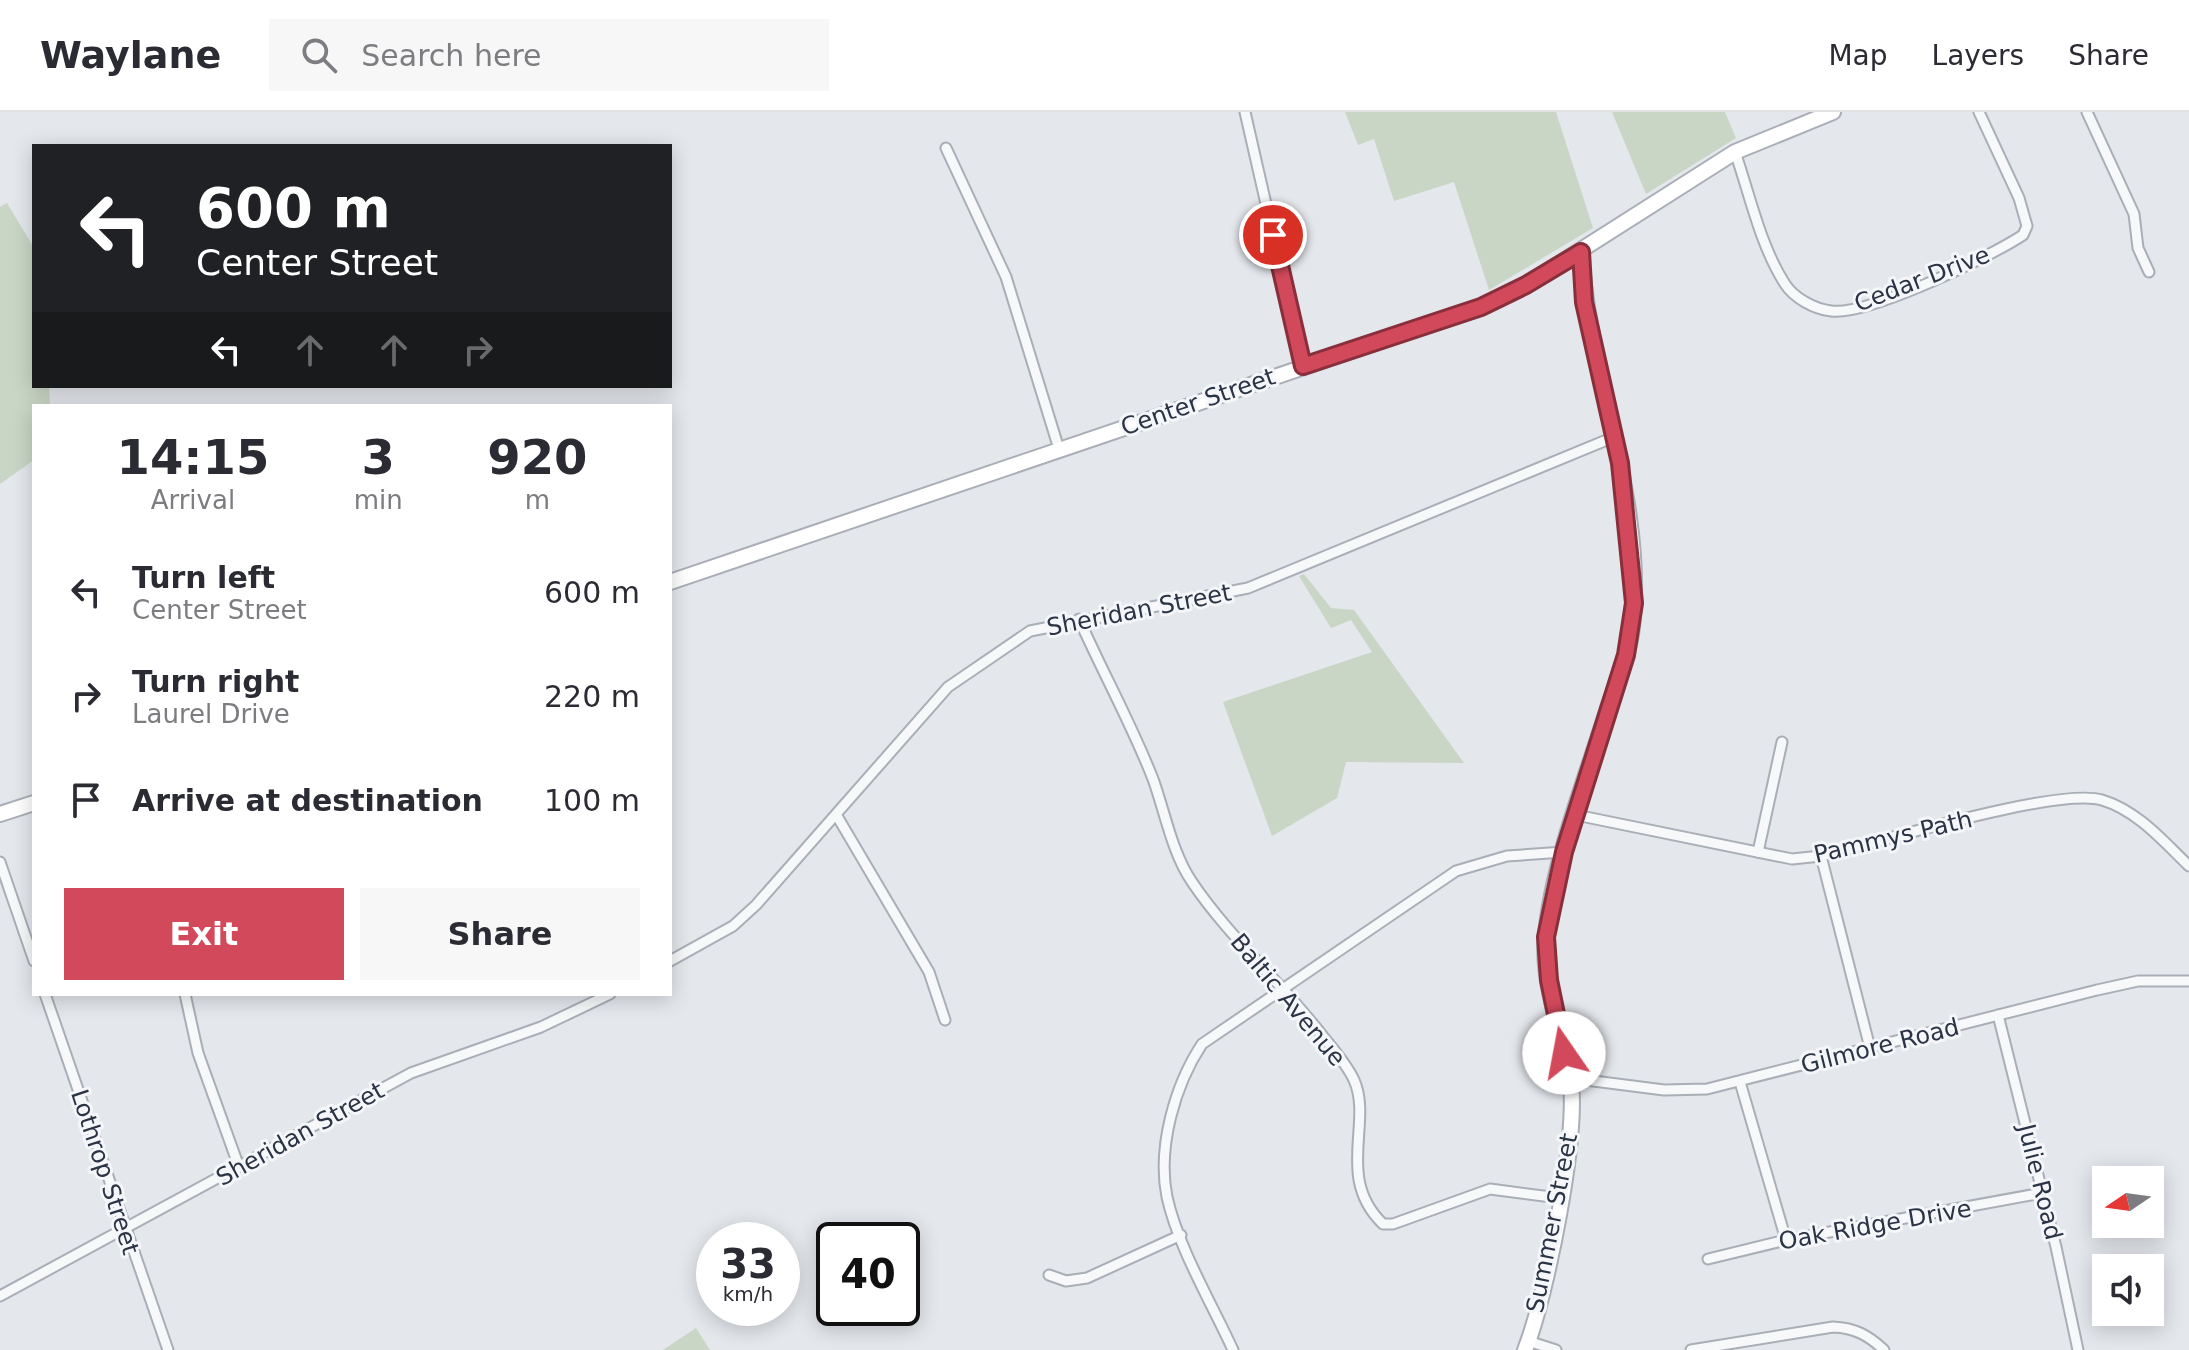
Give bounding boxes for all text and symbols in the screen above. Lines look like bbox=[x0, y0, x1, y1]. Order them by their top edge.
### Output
search box bbox=[269, 19, 829, 91]
text: Waylane bbox=[40, 33, 221, 77]
icon: search bbox=[297, 33, 341, 77]
text: Search here bbox=[361, 38, 542, 73]
text: Map bbox=[1828, 39, 1888, 72]
text: Layers bbox=[1932, 39, 2024, 72]
text: Share bbox=[2068, 39, 2149, 72]
text: 600 m bbox=[196, 175, 391, 240]
icon: left bbox=[64, 176, 168, 280]
pin bbox=[1239, 201, 1307, 269]
icon: arrive bbox=[1251, 213, 1295, 257]
street label: Cedar Drive bbox=[1850, 240, 1994, 318]
text: Center Street bbox=[196, 242, 438, 283]
icon: left bbox=[204, 328, 248, 372]
icon: ahead bbox=[288, 328, 332, 372]
icon: ahead bbox=[372, 328, 416, 372]
icon: right bbox=[456, 328, 500, 372]
street label: Center Street bbox=[1117, 362, 1279, 442]
text: 14:15 bbox=[116, 429, 269, 485]
text: 3 bbox=[362, 429, 395, 485]
text: 920 bbox=[487, 429, 587, 485]
text: Arrival bbox=[151, 485, 235, 515]
text: min bbox=[354, 485, 403, 515]
text: m bbox=[525, 485, 550, 515]
text: Turn left bbox=[132, 560, 275, 595]
icon: left bbox=[64, 570, 108, 614]
text: 600 m bbox=[544, 575, 640, 610]
street label: Sheridan Street bbox=[1044, 578, 1234, 642]
text: Center Street bbox=[132, 595, 307, 625]
text: Turn right bbox=[132, 664, 299, 699]
icon: right bbox=[64, 674, 108, 718]
text: 220 m bbox=[544, 679, 640, 714]
text: Laurel Drive bbox=[132, 699, 290, 729]
icon: arrive bbox=[64, 778, 108, 822]
text: Arrive at destination bbox=[132, 783, 483, 818]
text: 100 m bbox=[544, 783, 640, 818]
street label: Pammys Path bbox=[1811, 805, 1975, 869]
button: Exit bbox=[64, 888, 344, 980]
button: Share bbox=[360, 888, 640, 980]
street label: Baltic Avenue bbox=[1225, 928, 1351, 1072]
position arrow bbox=[1522, 1011, 1606, 1095]
street label: Gilmore Road bbox=[1798, 1013, 1962, 1079]
street label: Sheridan Street bbox=[211, 1076, 389, 1192]
street label: Lothrop Street bbox=[65, 1086, 145, 1258]
street label: Julie Road bbox=[2012, 1119, 2068, 1243]
street label: Summer Street bbox=[1521, 1131, 1583, 1315]
north arrow bbox=[2092, 1166, 2164, 1238]
map controls bbox=[2092, 1166, 2164, 1326]
street label: Oak Ridge Drive bbox=[1776, 1194, 1974, 1256]
speed limit sign: 40 bbox=[816, 1222, 920, 1326]
text: 33 bbox=[720, 1241, 776, 1287]
button: sound bbox=[2092, 1254, 2164, 1326]
text: km/h bbox=[723, 1282, 773, 1306]

